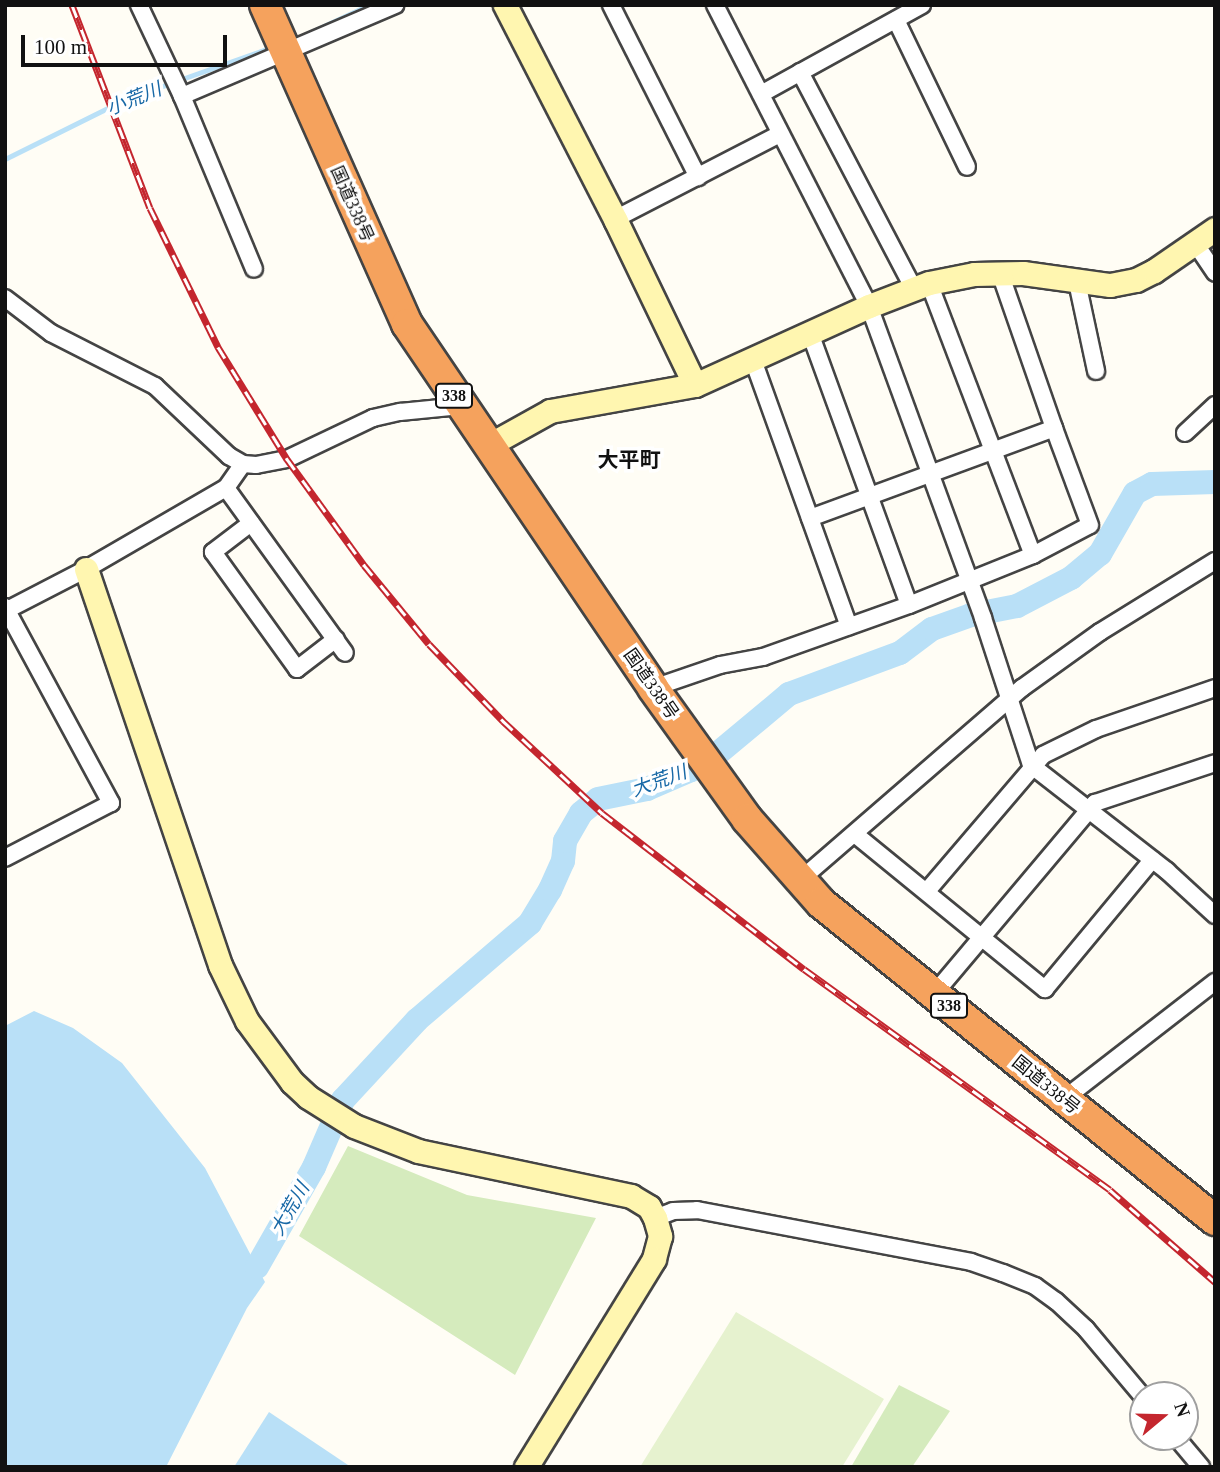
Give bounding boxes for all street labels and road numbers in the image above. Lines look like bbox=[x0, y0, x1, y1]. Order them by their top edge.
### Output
street label: 国道338号 bbox=[326, 163, 378, 245]
road number: 338 bbox=[435, 384, 473, 408]
street label: 国道338号 bbox=[619, 645, 683, 723]
road number: 338 bbox=[930, 994, 968, 1018]
street label: 国道338号 bbox=[1008, 1051, 1084, 1119]

